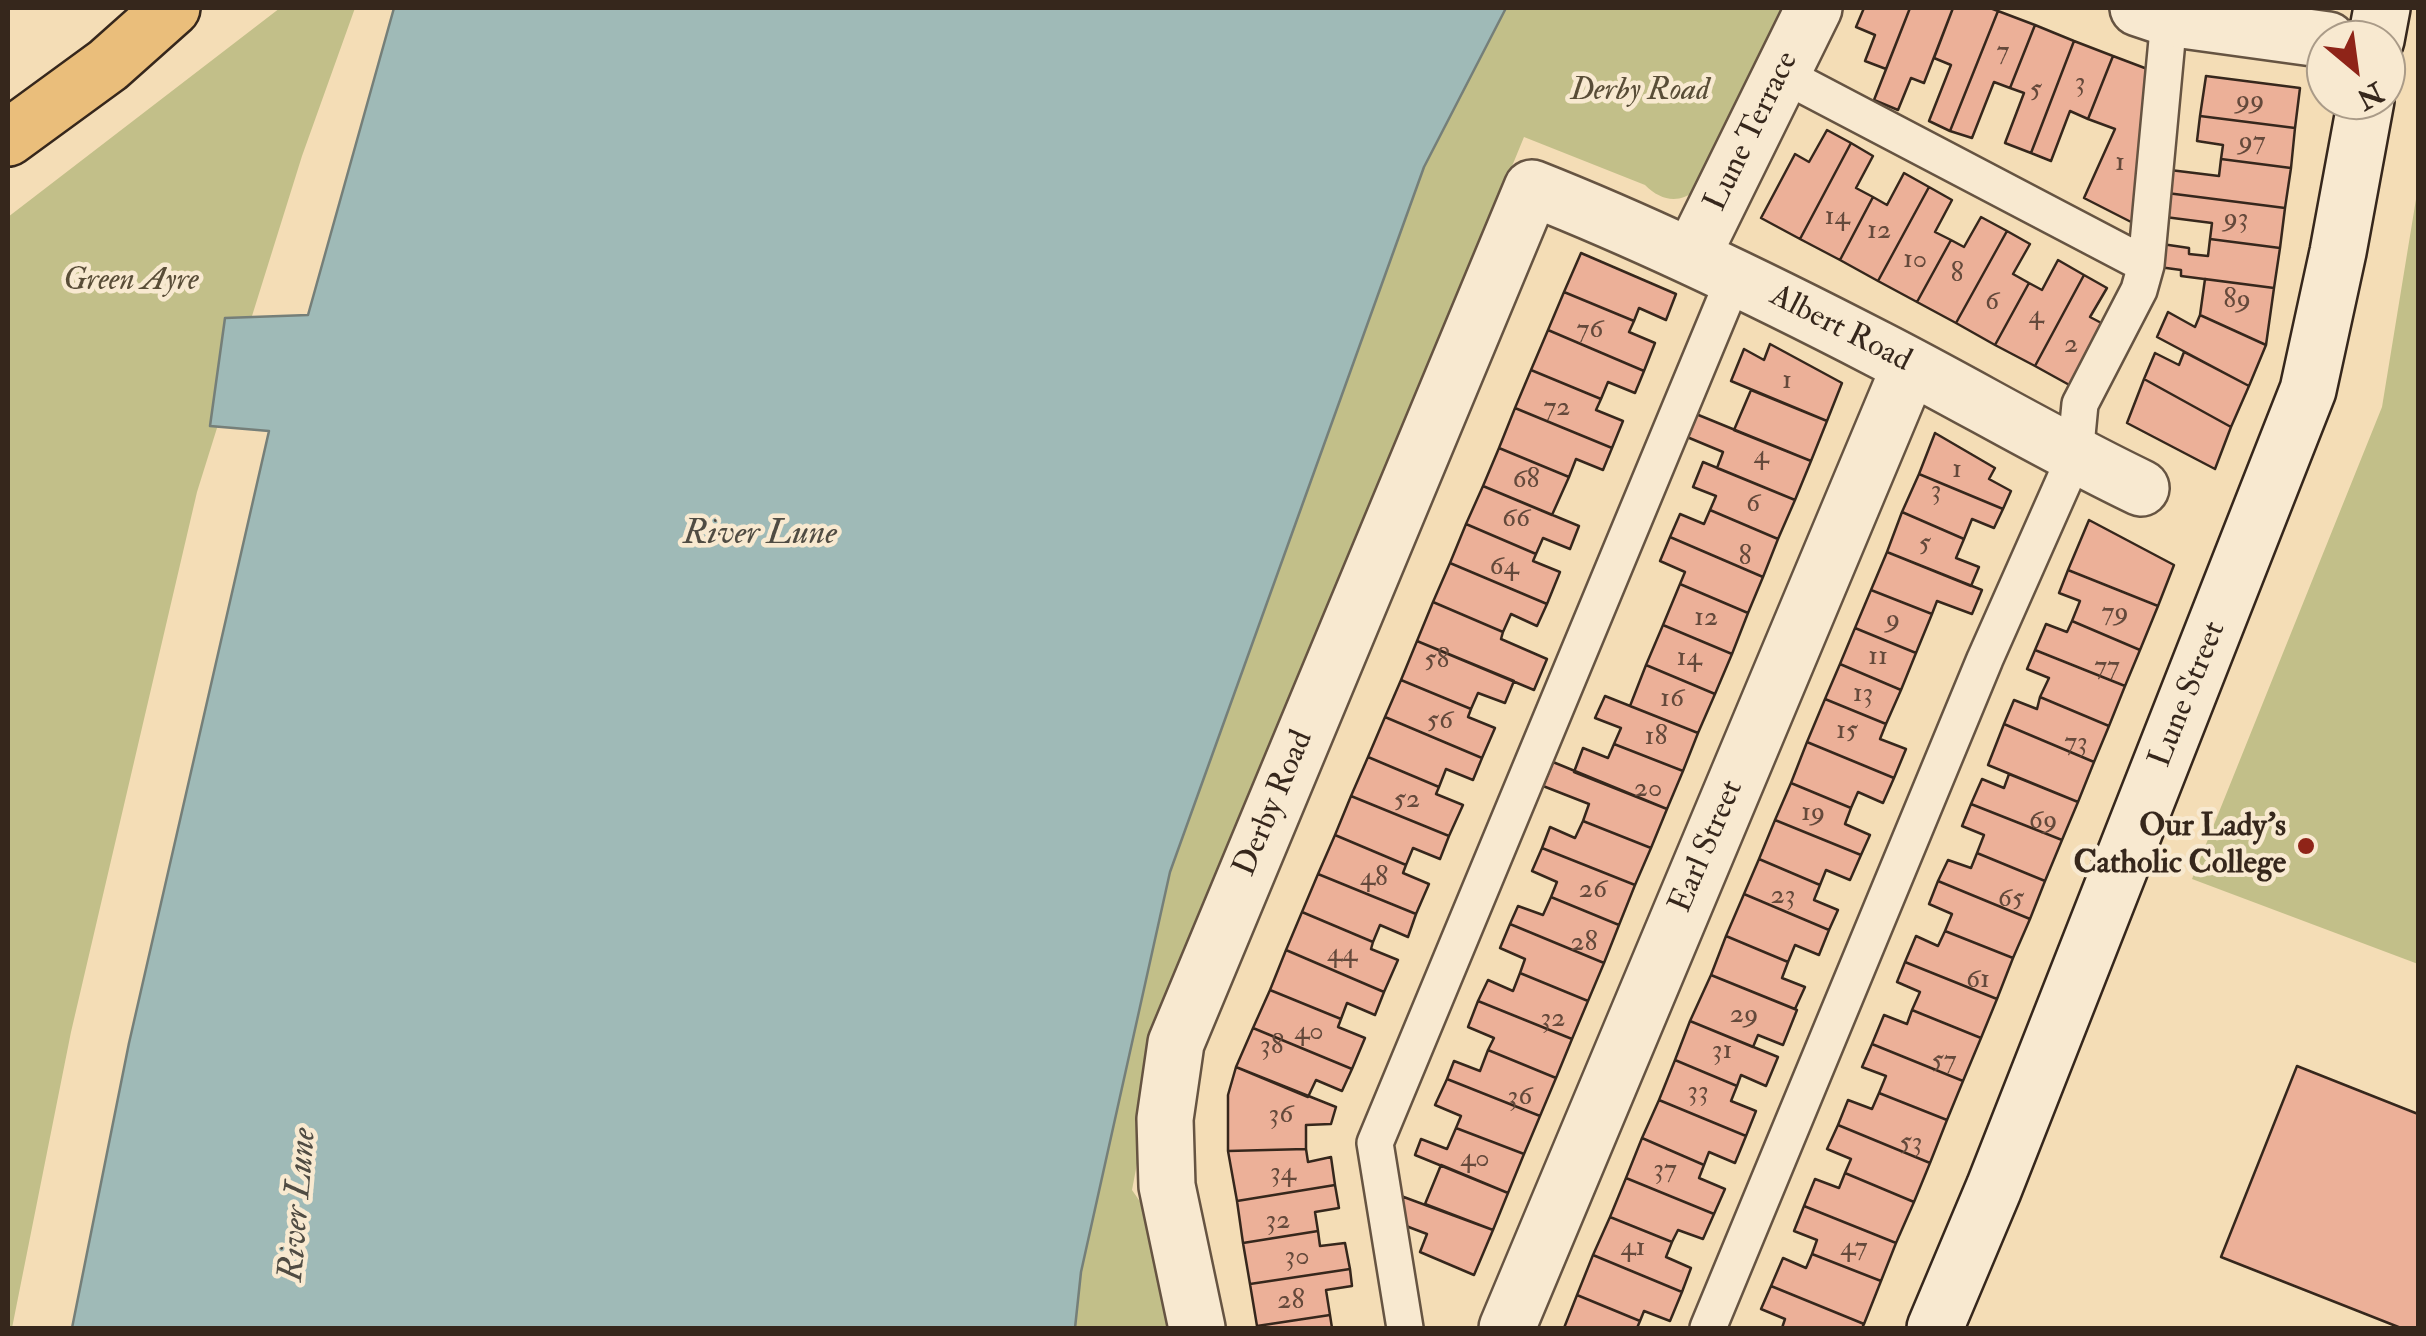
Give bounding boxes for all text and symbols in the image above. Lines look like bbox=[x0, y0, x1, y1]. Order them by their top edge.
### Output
north arrow bbox=[2306, 20, 2406, 120]
house number: 7 bbox=[1997, 36, 2009, 70]
street label: Lune Terrace bbox=[1698, 46, 1808, 218]
house number: 3 bbox=[2075, 67, 2085, 101]
park label: Derby Road bbox=[1570, 73, 1710, 111]
house number: 5 bbox=[2030, 74, 2042, 108]
text: N bbox=[2350, 74, 2389, 116]
house number: 99 bbox=[2236, 85, 2264, 119]
house number: 97 bbox=[2238, 126, 2266, 160]
house number: 1 bbox=[2115, 147, 2125, 181]
house number: 14 bbox=[1824, 201, 1850, 235]
house number: 93 bbox=[2223, 203, 2249, 237]
house number: 12 bbox=[1867, 215, 1891, 249]
house number: 10 bbox=[1903, 244, 1927, 278]
house number: 8 bbox=[1950, 258, 1964, 292]
park label: Green Ayre bbox=[63, 263, 199, 301]
street label: Albert Road bbox=[1763, 278, 1917, 382]
house number: 89 bbox=[2223, 284, 2251, 318]
house number: 6 bbox=[1985, 286, 1999, 320]
house number: 4 bbox=[2028, 300, 2044, 334]
house number: 76 bbox=[1577, 314, 1603, 348]
house number: 2 bbox=[2064, 329, 2078, 363]
house number: 1 bbox=[1782, 365, 1792, 399]
house number: 72 bbox=[1543, 392, 1571, 426]
house number: 4 bbox=[1753, 440, 1769, 474]
house number: 1 bbox=[1952, 454, 1962, 488]
house number: 68 bbox=[1512, 464, 1540, 498]
house number: 3 bbox=[1931, 475, 1941, 509]
house number: 6 bbox=[1746, 488, 1760, 522]
house number: 66 bbox=[1502, 503, 1530, 537]
water label: River Lune bbox=[683, 514, 837, 556]
house number: 5 bbox=[1919, 528, 1931, 562]
house number: 8 bbox=[1738, 541, 1752, 575]
house number: 64 bbox=[1489, 551, 1519, 585]
house number: 79 bbox=[2101, 597, 2129, 631]
house number: 12 bbox=[1694, 602, 1718, 636]
house number: 9 bbox=[1886, 604, 1900, 638]
street label: Lune Street bbox=[2142, 617, 2236, 773]
house number: 11 bbox=[1868, 641, 1888, 675]
house number: 14 bbox=[1676, 642, 1702, 676]
house number: 58 bbox=[1424, 644, 1450, 678]
house number: 77 bbox=[2094, 651, 2120, 685]
house number: 13 bbox=[1853, 678, 1873, 712]
house number: 16 bbox=[1660, 683, 1684, 717]
house number: 56 bbox=[1427, 705, 1453, 739]
house number: 15 bbox=[1836, 715, 1858, 749]
house number: 18 bbox=[1644, 721, 1668, 755]
street label: Derby Road bbox=[1227, 725, 1323, 883]
house number: 73 bbox=[2064, 727, 2088, 761]
house number: 20 bbox=[1634, 773, 1662, 807]
street label: Earl Street bbox=[1663, 775, 1753, 919]
house number: 52 bbox=[1394, 784, 1420, 818]
house number: 19 bbox=[1801, 797, 1825, 831]
house number: 69 bbox=[2029, 805, 2057, 839]
place label: Our Lady's Catholic College bbox=[2073, 809, 2286, 884]
marker: Our Lady's Catholic College bbox=[2295, 835, 2317, 857]
house number: 48 bbox=[1360, 862, 1388, 896]
house number: 26 bbox=[1579, 874, 1607, 908]
house number: 23 bbox=[1771, 880, 1795, 914]
house number: 65 bbox=[1998, 883, 2024, 917]
house number: 28 bbox=[1570, 927, 1598, 961]
house number: 44 bbox=[1327, 938, 1357, 972]
house number: 61 bbox=[1966, 964, 1990, 998]
house number: 29 bbox=[1730, 999, 1758, 1033]
house number: 32 bbox=[1541, 1003, 1565, 1037]
house number: 40 bbox=[1294, 1016, 1324, 1050]
house number: 38 bbox=[1260, 1030, 1284, 1064]
house number: 31 bbox=[1712, 1035, 1732, 1069]
house number: 57 bbox=[1931, 1045, 1957, 1079]
house number: 33 bbox=[1687, 1076, 1709, 1110]
house number: 36 bbox=[1508, 1081, 1532, 1115]
house number: 36 bbox=[1269, 1099, 1293, 1133]
water label: River Lune bbox=[272, 1127, 328, 1283]
house number: 53 bbox=[1899, 1127, 1923, 1161]
house number: 40 bbox=[1460, 1143, 1490, 1177]
house number: 37 bbox=[1653, 1154, 1677, 1188]
house number: 34 bbox=[1270, 1157, 1296, 1191]
house number: 32 bbox=[1266, 1205, 1290, 1239]
house number: 41 bbox=[1620, 1232, 1646, 1266]
house number: 47 bbox=[1840, 1232, 1868, 1266]
house number: 30 bbox=[1284, 1241, 1310, 1275]
house number: 28 bbox=[1277, 1285, 1305, 1319]

